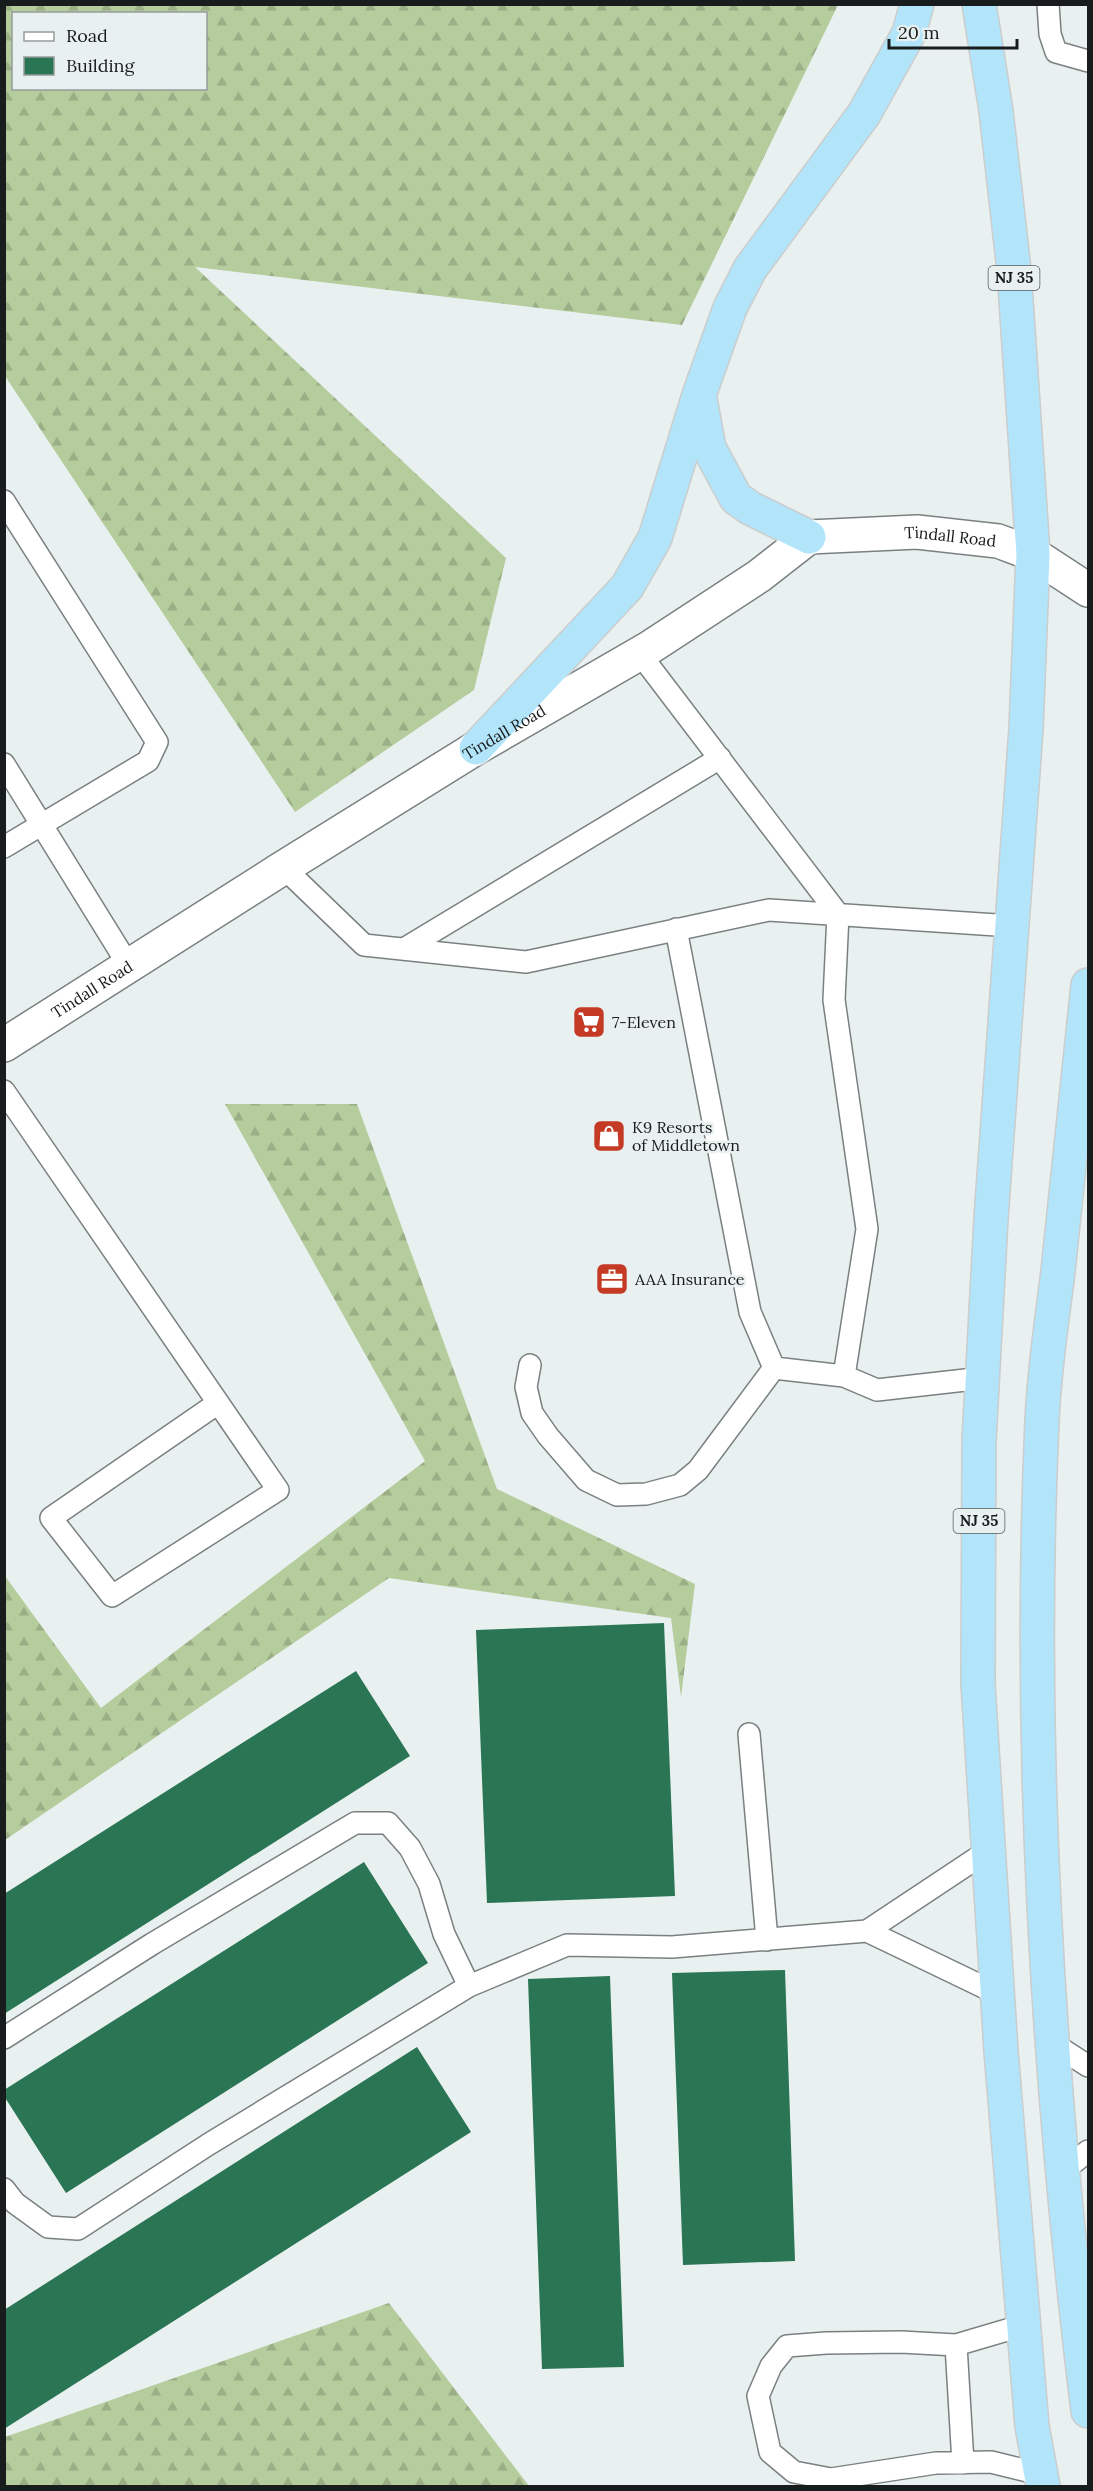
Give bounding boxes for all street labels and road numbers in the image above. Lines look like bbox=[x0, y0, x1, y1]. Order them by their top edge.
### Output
road number: NJ 35 bbox=[988, 266, 1040, 290]
street label: Tindall Road bbox=[904, 522, 998, 551]
street label: Tindall Road bbox=[459, 700, 549, 764]
street label: Tindall Road bbox=[47, 956, 137, 1022]
road number: NJ 35 bbox=[954, 1509, 1004, 1533]

